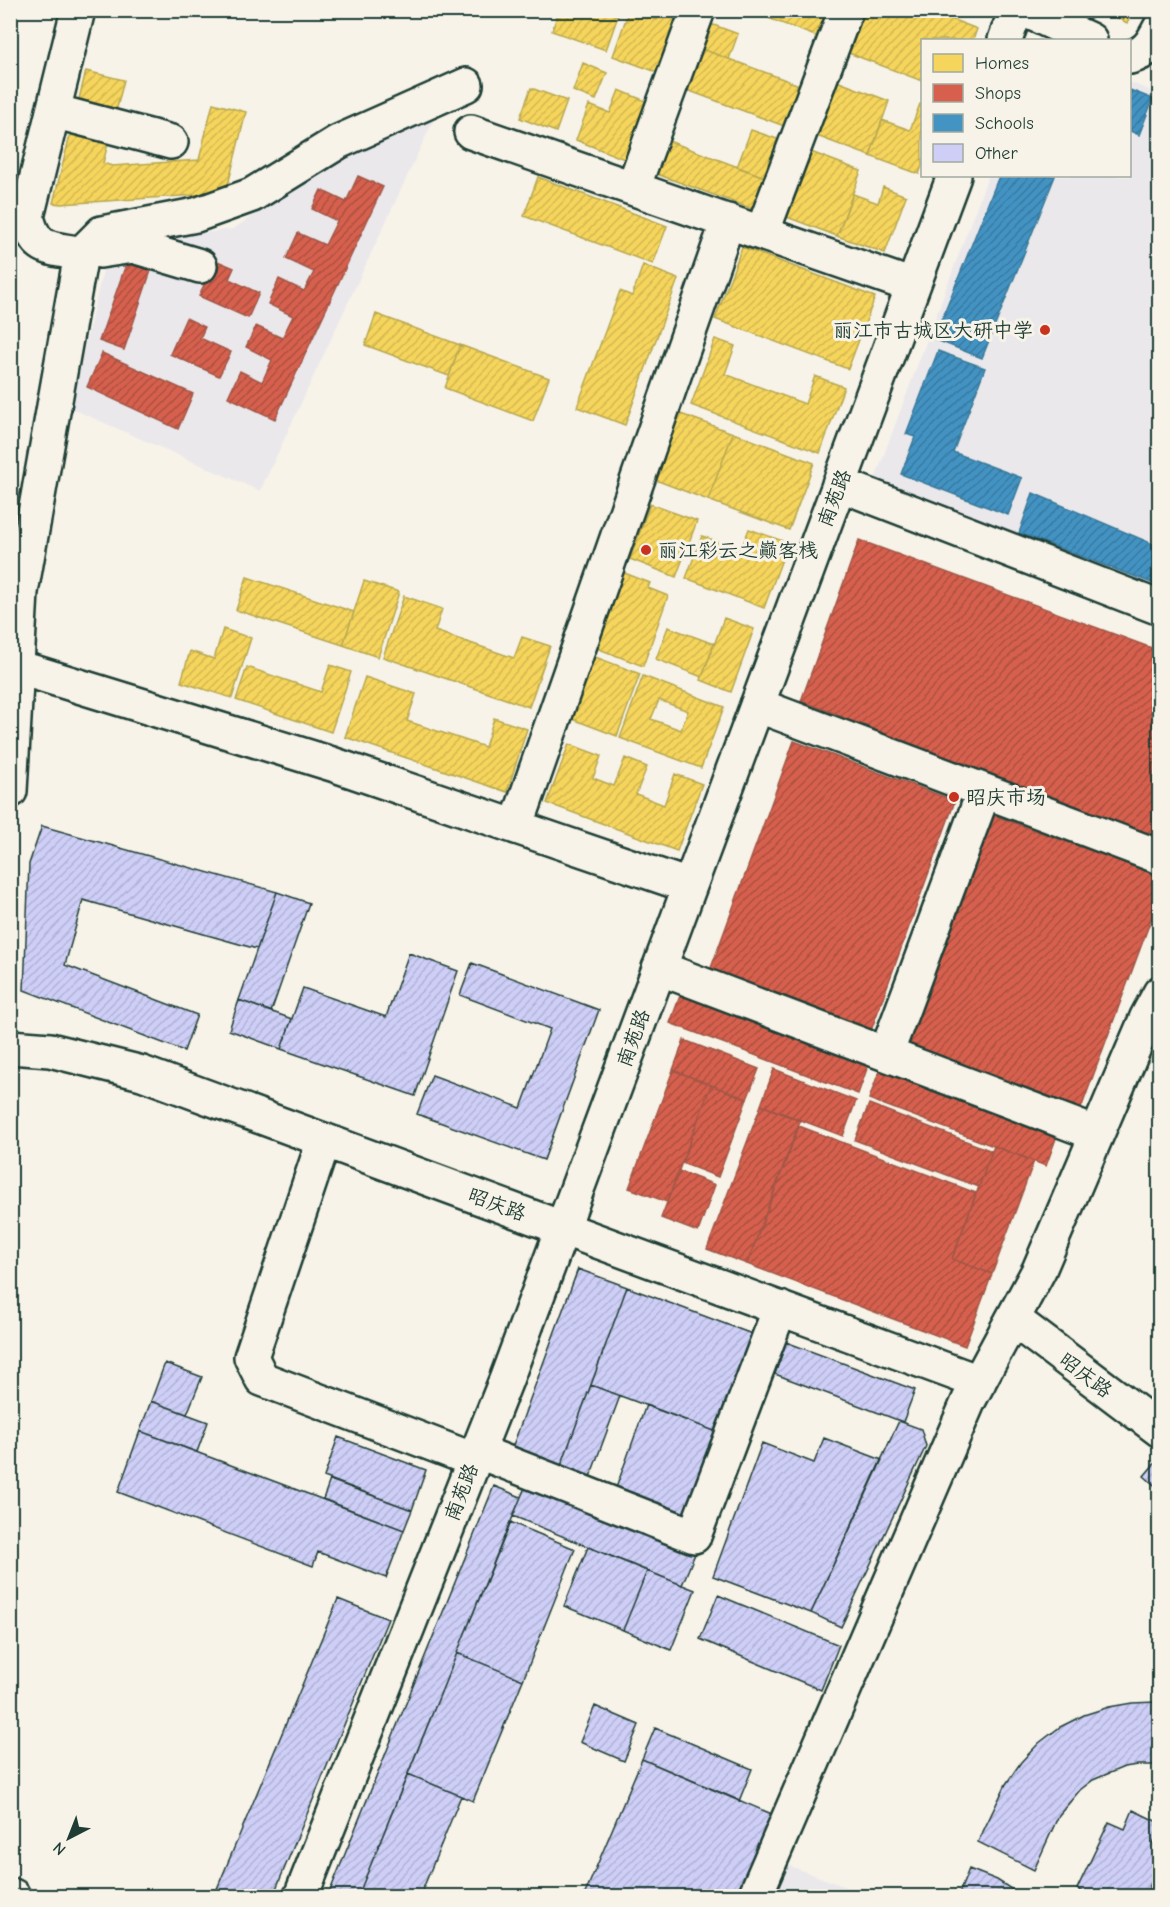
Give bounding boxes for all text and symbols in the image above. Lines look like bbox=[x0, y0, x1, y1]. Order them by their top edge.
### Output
legend bbox=[921, 39, 1131, 177]
text: Homes bbox=[975, 53, 1029, 74]
text: Shops bbox=[975, 83, 1021, 104]
text: Schools bbox=[975, 113, 1034, 134]
text: Other bbox=[975, 143, 1018, 164]
place label: 丽江市古城区大研中学 bbox=[833, 319, 1033, 342]
marker: 丽江市古城区大研中学 bbox=[1038, 323, 1052, 337]
street label: 南苑路 bbox=[813, 465, 856, 530]
place label: 丽江彩云之巅客栈 bbox=[658, 539, 818, 562]
marker: 丽江彩云之巅客栈 bbox=[639, 543, 653, 557]
place label: 昭庆市场 bbox=[966, 786, 1046, 809]
marker: 昭庆市场 bbox=[947, 790, 961, 804]
street label: 南苑路 bbox=[612, 1005, 655, 1070]
street label: 昭庆路 bbox=[465, 1183, 530, 1226]
street label: 昭庆路 bbox=[1055, 1348, 1117, 1403]
street label: 南苑路 bbox=[440, 1459, 483, 1524]
north arrow bbox=[39, 1808, 99, 1868]
text: N bbox=[50, 1838, 70, 1859]

